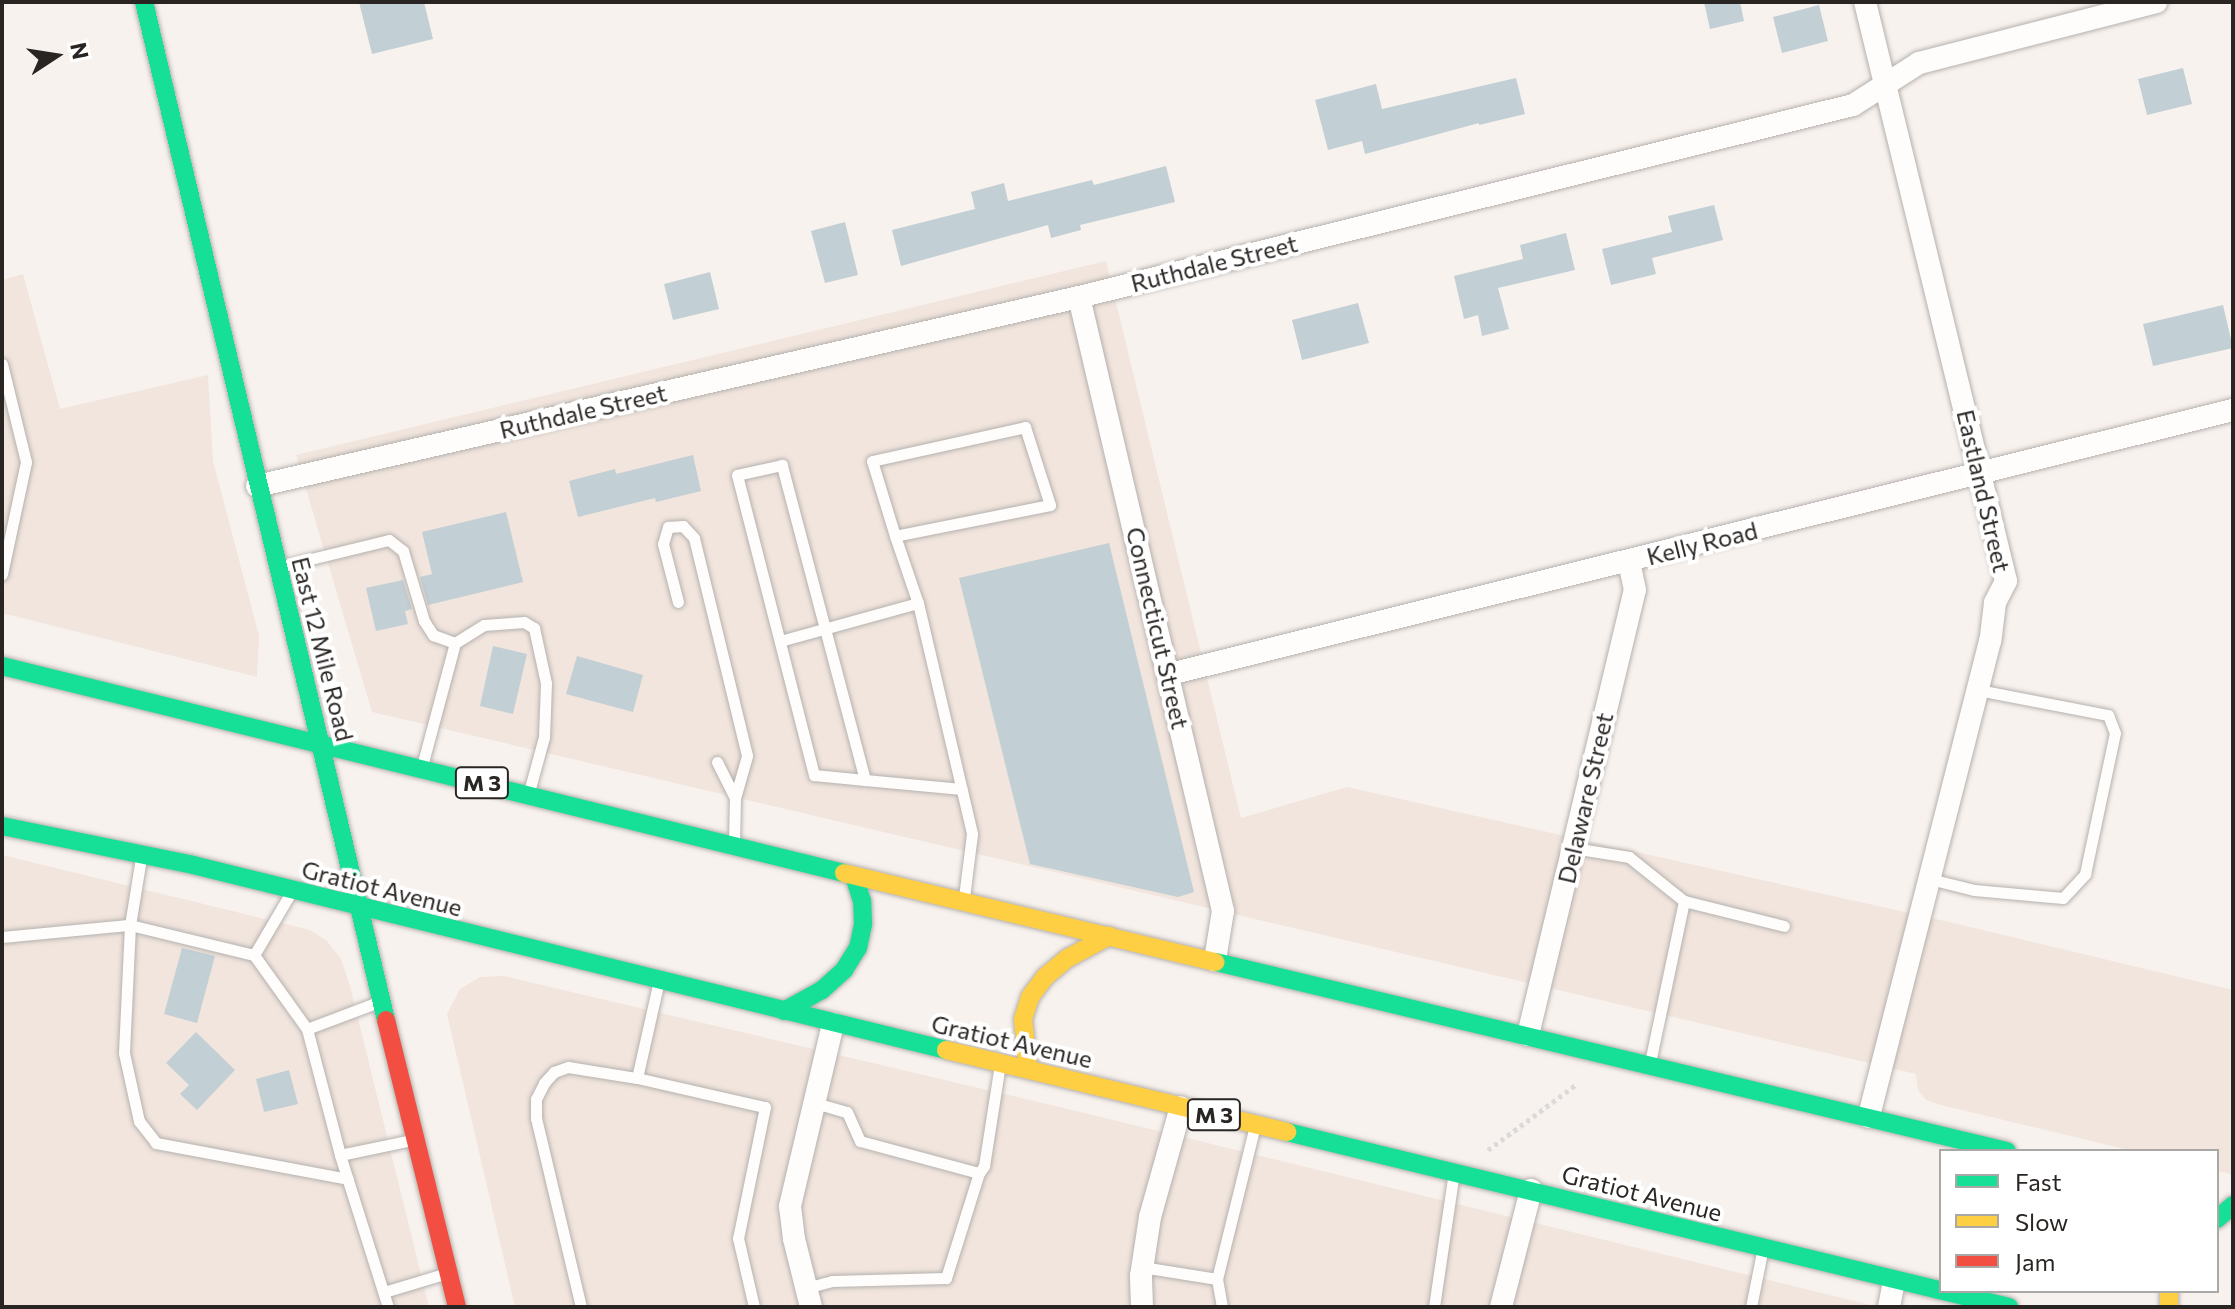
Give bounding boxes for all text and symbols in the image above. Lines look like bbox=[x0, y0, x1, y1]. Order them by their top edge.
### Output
north arrow bbox=[16, 16, 96, 96]
text: N bbox=[65, 40, 95, 62]
street label: Ruthdale Street bbox=[1128, 228, 1300, 298]
street label: Ruthdale Street bbox=[497, 378, 669, 444]
street label: Eastland Street bbox=[1951, 407, 2017, 575]
street label: Kelly Road bbox=[1644, 515, 1760, 571]
street label: Connecticut Street bbox=[1121, 524, 1195, 732]
street label: East 12 Mile Road bbox=[286, 554, 360, 744]
street label: Delaware Street bbox=[1551, 710, 1619, 886]
road number: M 3 bbox=[454, 765, 510, 801]
street label: Gratiot Avenue bbox=[299, 854, 465, 922]
street label: Gratiot Avenue bbox=[929, 1009, 1095, 1073]
road number: M 3 bbox=[1186, 1097, 1242, 1133]
legend bbox=[1939, 1149, 2219, 1293]
street label: Gratiot Avenue bbox=[1559, 1159, 1725, 1227]
text: Fast bbox=[2015, 1167, 2062, 1196]
text: Slow bbox=[2015, 1207, 2068, 1236]
text: Jam bbox=[2015, 1247, 2055, 1276]

